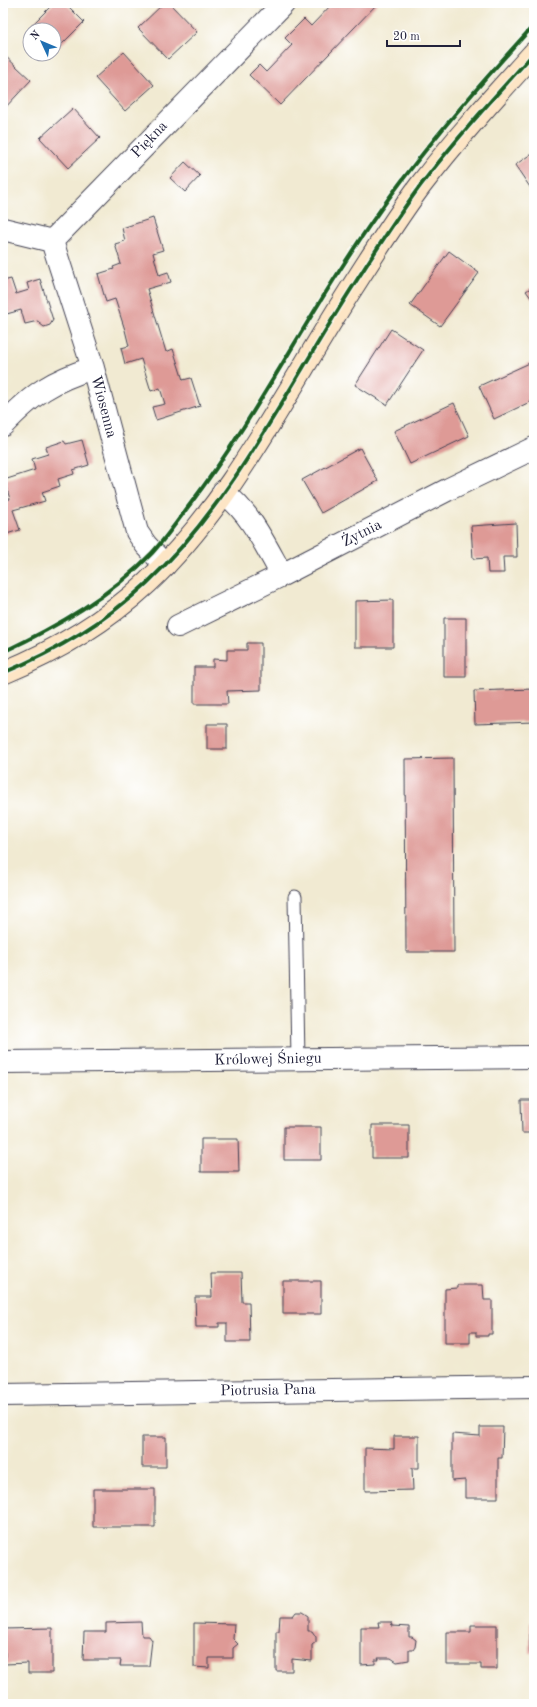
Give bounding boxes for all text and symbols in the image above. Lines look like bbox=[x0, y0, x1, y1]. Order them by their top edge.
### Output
north arrow bbox=[22, 22, 62, 62]
scale bar bbox=[387, 22, 460, 48]
text: N bbox=[29, 29, 43, 43]
text: 20 m bbox=[393, 31, 420, 43]
street label: Piękna bbox=[129, 118, 171, 161]
street label: Wiosenna bbox=[87, 374, 119, 440]
street label: Żytnia bbox=[338, 515, 385, 550]
street label: Królowej Śniegu bbox=[214, 1048, 322, 1068]
street label: Piotrusia Pana bbox=[220, 1383, 317, 1399]

